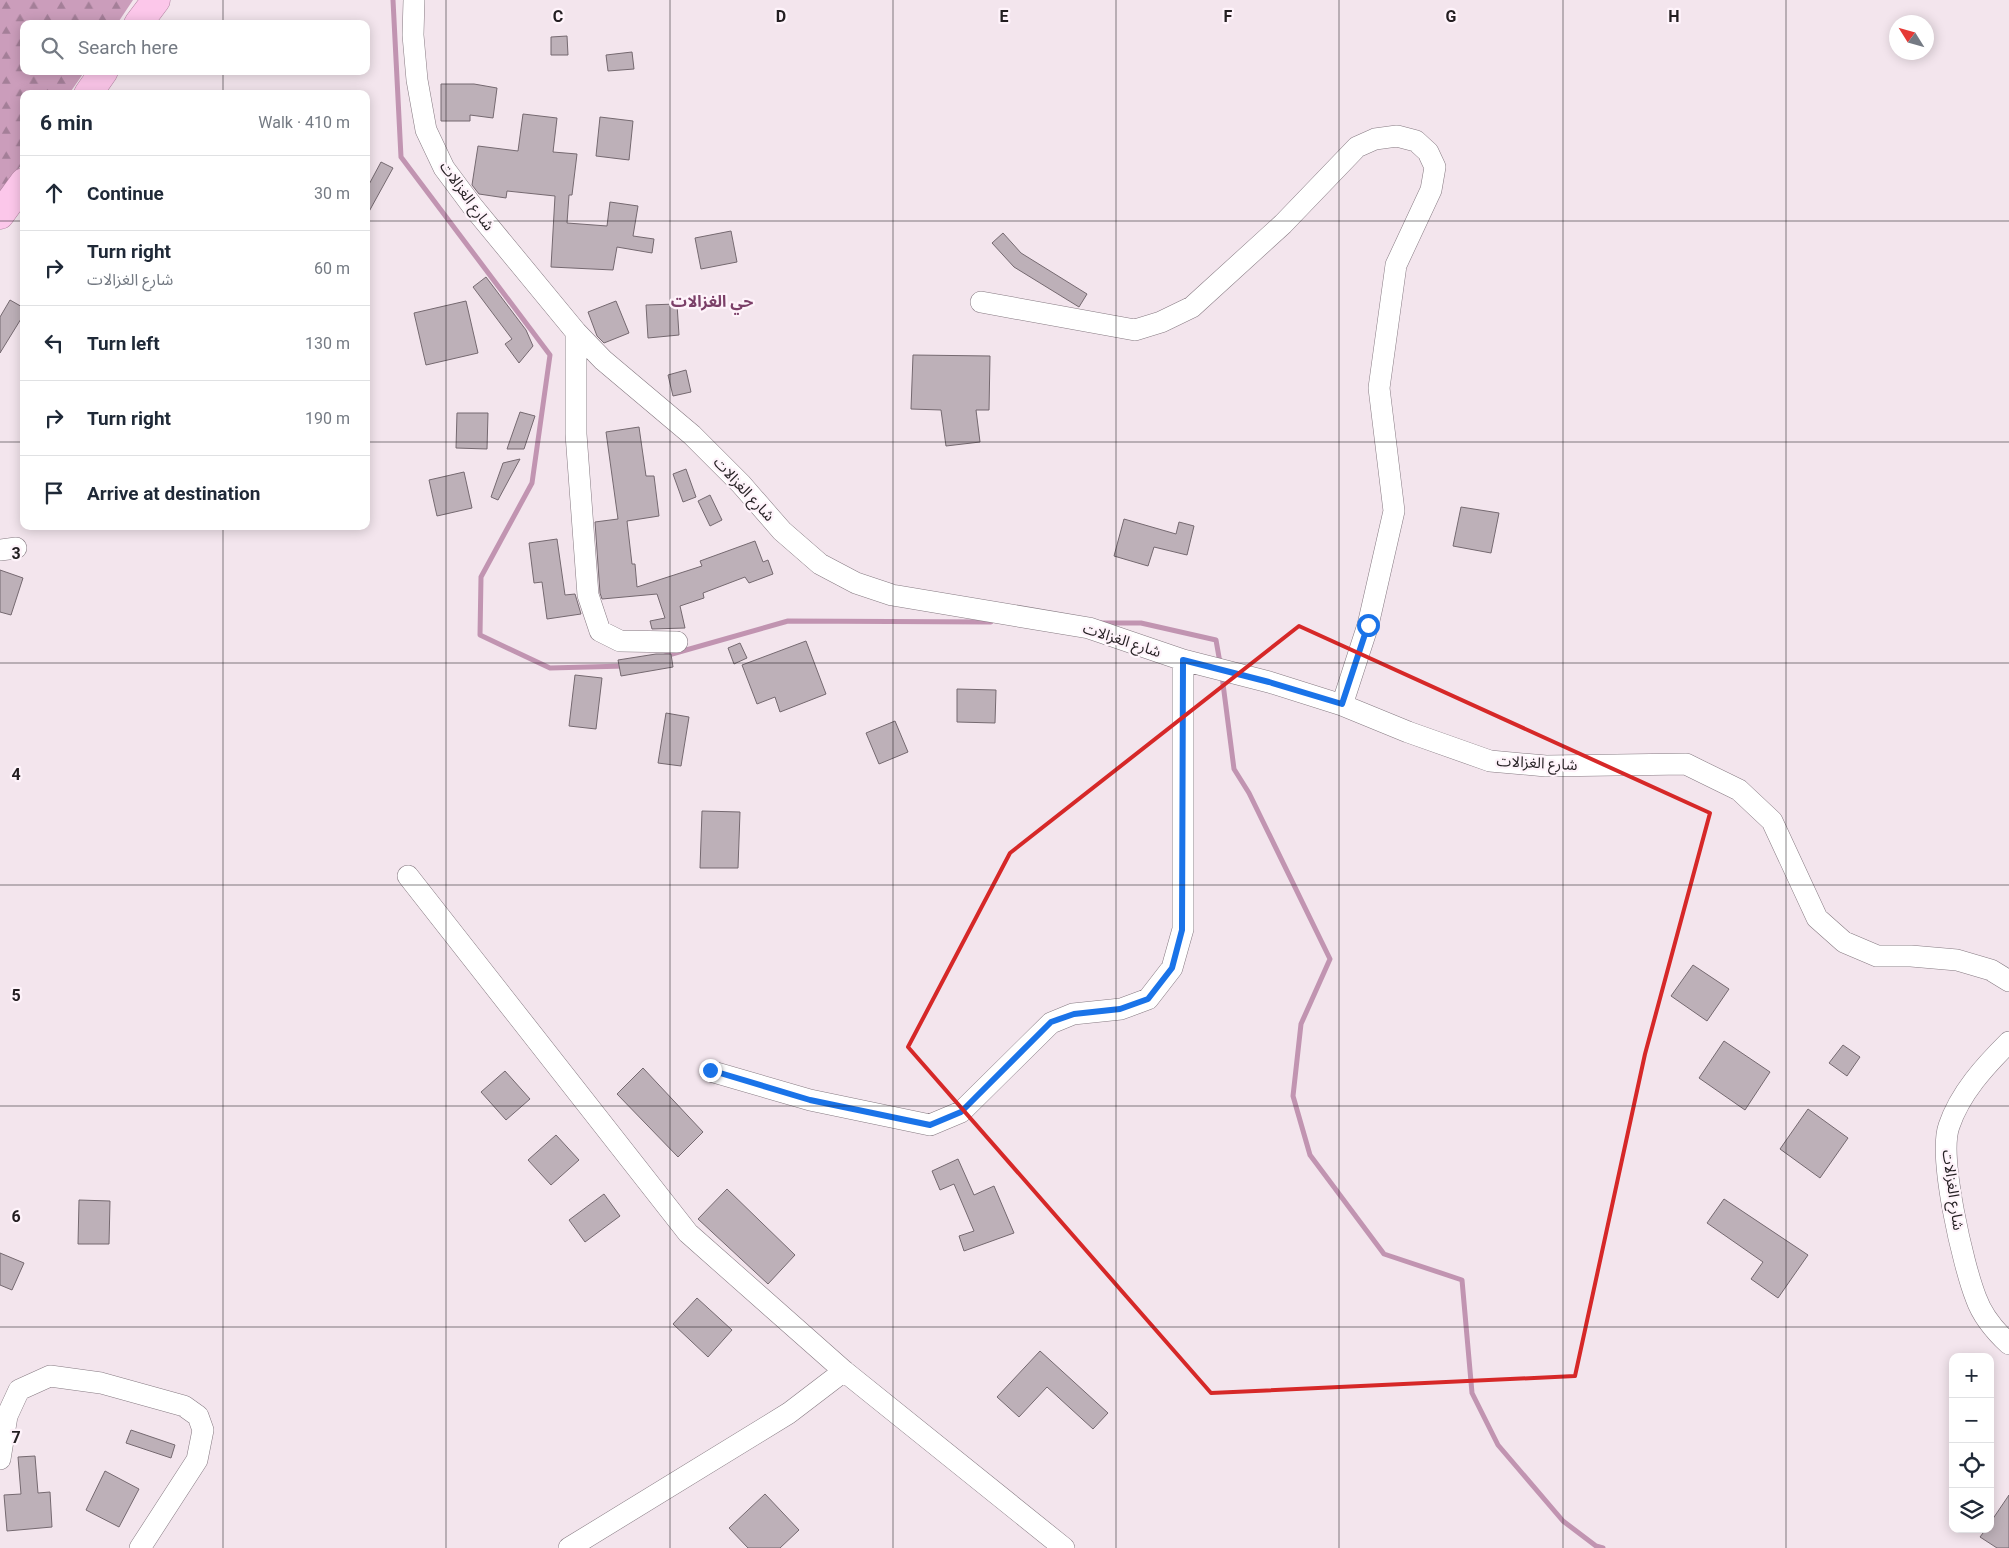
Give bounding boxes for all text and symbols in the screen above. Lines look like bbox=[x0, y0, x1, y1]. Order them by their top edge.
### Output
text: C bbox=[553, 7, 563, 26]
text: D bbox=[776, 7, 786, 26]
text: E bbox=[1000, 7, 1009, 26]
text: F bbox=[1224, 7, 1233, 26]
text: G bbox=[1446, 7, 1457, 26]
text: H bbox=[1668, 7, 1680, 26]
north arrow bbox=[1889, 15, 1934, 60]
search box bbox=[20, 20, 370, 75]
icon: search bbox=[38, 34, 66, 62]
text: Search here bbox=[78, 36, 178, 59]
text: 6 min bbox=[40, 111, 93, 135]
text: Walk · 410 m bbox=[258, 113, 350, 132]
street label: شارع الغزالات bbox=[433, 158, 498, 236]
icon: ahead bbox=[40, 179, 68, 207]
text: Continue bbox=[87, 182, 164, 205]
text: 30 m bbox=[314, 184, 350, 203]
text: Turn right bbox=[87, 240, 171, 263]
icon: right bbox=[40, 254, 68, 282]
text: 60 m bbox=[314, 259, 350, 278]
text: شارع الغزالات bbox=[87, 270, 173, 289]
district label: حي الغزالات bbox=[671, 292, 753, 315]
icon: left bbox=[40, 329, 68, 357]
text: Turn left bbox=[87, 332, 160, 355]
text: 130 m bbox=[305, 334, 350, 353]
icon: right bbox=[40, 404, 68, 432]
text: Turn right bbox=[87, 407, 171, 430]
text: 190 m bbox=[305, 409, 350, 428]
street label: شارع الغزالات bbox=[708, 453, 778, 527]
icon: arrive bbox=[40, 479, 68, 507]
text: Arrive at destination bbox=[87, 482, 260, 505]
text: 3 bbox=[11, 544, 21, 563]
route start bbox=[1357, 614, 1380, 637]
street label: شارع الغزالات bbox=[1080, 619, 1164, 664]
street label: شارع الغزالات bbox=[1496, 752, 1578, 777]
text: 4 bbox=[11, 765, 21, 784]
text: 5 bbox=[11, 986, 21, 1005]
route end bbox=[699, 1059, 722, 1082]
street label: شارع الغزالات bbox=[1935, 1149, 1968, 1232]
text: 6 bbox=[11, 1207, 21, 1226]
map controls bbox=[1949, 1353, 1994, 1533]
button: + bbox=[1949, 1353, 1994, 1398]
button: − bbox=[1949, 1398, 1994, 1443]
text: 7 bbox=[11, 1428, 21, 1447]
button: locate bbox=[1949, 1443, 1994, 1488]
button: layers bbox=[1949, 1488, 1994, 1533]

